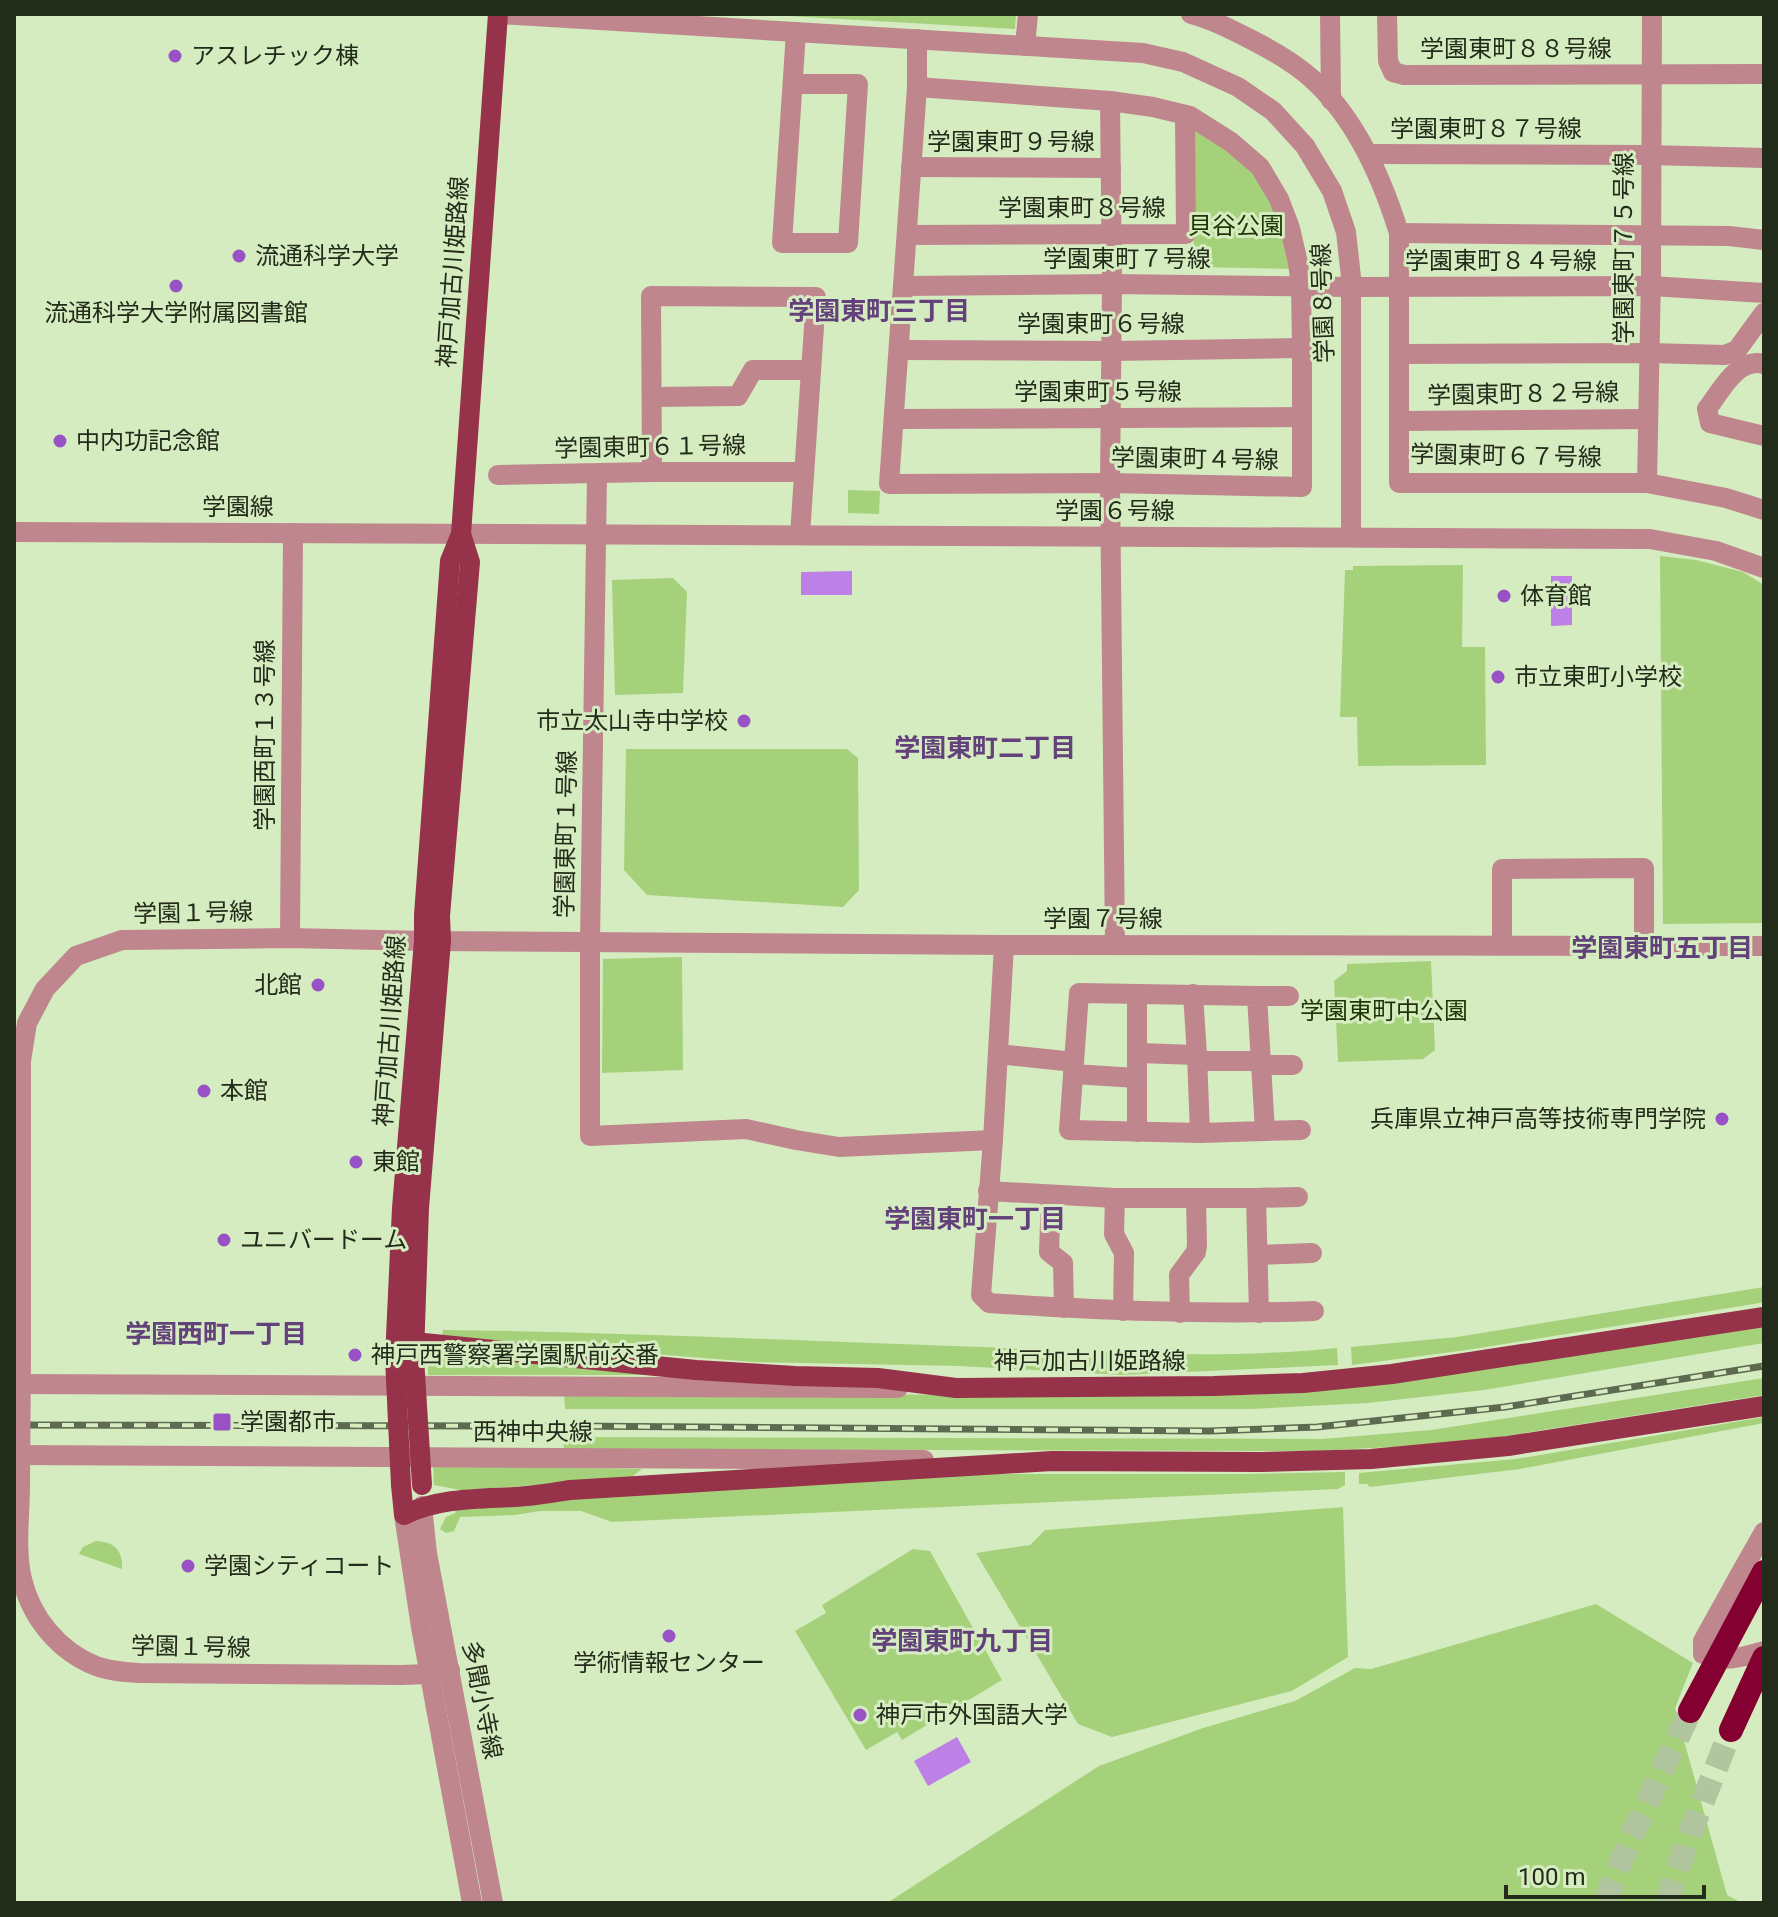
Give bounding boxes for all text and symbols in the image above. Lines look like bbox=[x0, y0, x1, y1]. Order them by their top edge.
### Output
street label: 学園東町８８号線 bbox=[1420, 35, 1612, 63]
place label: アスレチック棟 bbox=[191, 42, 359, 70]
marker: アスレチック棟 bbox=[166, 47, 184, 65]
street label: 学園東町８７号線 bbox=[1390, 115, 1582, 143]
street label: 学園東町９号線 bbox=[927, 128, 1095, 156]
street label: 学園東町７５号線 bbox=[1610, 152, 1638, 344]
street label: 神戸加古川姫路線 bbox=[432, 175, 474, 369]
street label: 学園東町８号線 bbox=[998, 194, 1166, 222]
park label: 貝谷公園 bbox=[1188, 212, 1284, 240]
place label: 流通科学大学 bbox=[255, 242, 399, 270]
street label: 学園８号線 bbox=[1307, 243, 1339, 363]
street label: 学園東町７号線 bbox=[1043, 245, 1211, 273]
marker: 流通科学大学 bbox=[230, 247, 248, 265]
street label: 学園東町８４号線 bbox=[1405, 247, 1597, 275]
marker: 流通科学大学附属図書館 bbox=[167, 277, 185, 295]
district label: 学園東町三丁目 bbox=[788, 296, 970, 326]
place label: 流通科学大学附属図書館 bbox=[44, 299, 308, 327]
street label: 学園東町６号線 bbox=[1017, 310, 1185, 338]
street label: 学園東町５号線 bbox=[1014, 378, 1182, 406]
street label: 学園東町８２号線 bbox=[1427, 378, 1619, 410]
place label: 中内功記念館 bbox=[76, 427, 220, 455]
street label: 学園東町６１号線 bbox=[554, 431, 746, 463]
marker: 中内功記念館 bbox=[51, 432, 69, 450]
street label: 学園東町６７号線 bbox=[1410, 440, 1602, 472]
street label: 学園東町４号線 bbox=[1111, 444, 1279, 474]
street label: 学園線 bbox=[202, 493, 274, 521]
street label: 学園６号線 bbox=[1055, 497, 1175, 525]
place label: 体育館 bbox=[1520, 582, 1592, 610]
marker: 体育館 bbox=[1495, 587, 1513, 605]
street label: 学園西町１３号線 bbox=[251, 639, 279, 831]
place label: 市立東町小学校 bbox=[1514, 663, 1682, 691]
marker: 市立東町小学校 bbox=[1489, 668, 1507, 686]
place label: 市立太山寺中学校 bbox=[536, 707, 728, 735]
marker: 市立太山寺中学校 bbox=[735, 712, 753, 730]
district label: 学園東町二丁目 bbox=[894, 733, 1076, 763]
street label: 学園東町１号線 bbox=[551, 750, 581, 918]
street label: 学園１号線 bbox=[133, 898, 253, 928]
street label: 学園７号線 bbox=[1043, 905, 1163, 933]
district label: 学園東町五丁目 bbox=[1571, 933, 1753, 963]
street label: 神戸加古川姫路線 bbox=[369, 934, 411, 1128]
place label: 北館 bbox=[254, 971, 302, 999]
marker: 北館 bbox=[309, 976, 327, 994]
park label: 学園東町中公園 bbox=[1300, 997, 1468, 1025]
place label: 本館 bbox=[220, 1077, 268, 1105]
marker: 本館 bbox=[195, 1082, 213, 1100]
place label: 兵庫県立神戸高等技術専門学院 bbox=[1370, 1105, 1706, 1133]
marker: 兵庫県立神戸高等技術専門学院 bbox=[1713, 1110, 1731, 1128]
place label: 東館 bbox=[372, 1148, 420, 1176]
marker: 東館 bbox=[347, 1153, 365, 1171]
district label: 学園東町一丁目 bbox=[884, 1204, 1066, 1234]
place label: ユニバードーム bbox=[240, 1226, 407, 1254]
marker: ユニバードーム bbox=[215, 1231, 233, 1249]
district label: 学園西町一丁目 bbox=[125, 1319, 307, 1349]
place label: 神戸西警察署学園駅前交番 bbox=[371, 1341, 659, 1369]
marker: 神戸西警察署学園駅前交番 bbox=[346, 1346, 364, 1364]
street label: 神戸加古川姫路線 bbox=[994, 1347, 1186, 1375]
place label: 学園都市 bbox=[240, 1408, 336, 1436]
marker: 学園都市 bbox=[211, 1411, 233, 1433]
street label: 西神中央線 bbox=[473, 1418, 593, 1446]
place label: 学園シティコート bbox=[204, 1552, 395, 1580]
marker: 学園シティコート bbox=[179, 1557, 197, 1575]
district label: 学園東町九丁目 bbox=[871, 1626, 1053, 1656]
marker: 学術情報センター bbox=[660, 1627, 678, 1645]
street label: 学園１号線 bbox=[131, 1632, 251, 1662]
street label: 多聞小寺線 bbox=[457, 1638, 507, 1762]
place label: 学術情報センター bbox=[573, 1649, 765, 1677]
place label: 神戸市外国語大学 bbox=[876, 1701, 1068, 1729]
marker: 神戸市外国語大学 bbox=[851, 1706, 869, 1724]
scale bar bbox=[1506, 1849, 1704, 1899]
text: 100 m bbox=[1518, 1863, 1585, 1891]

